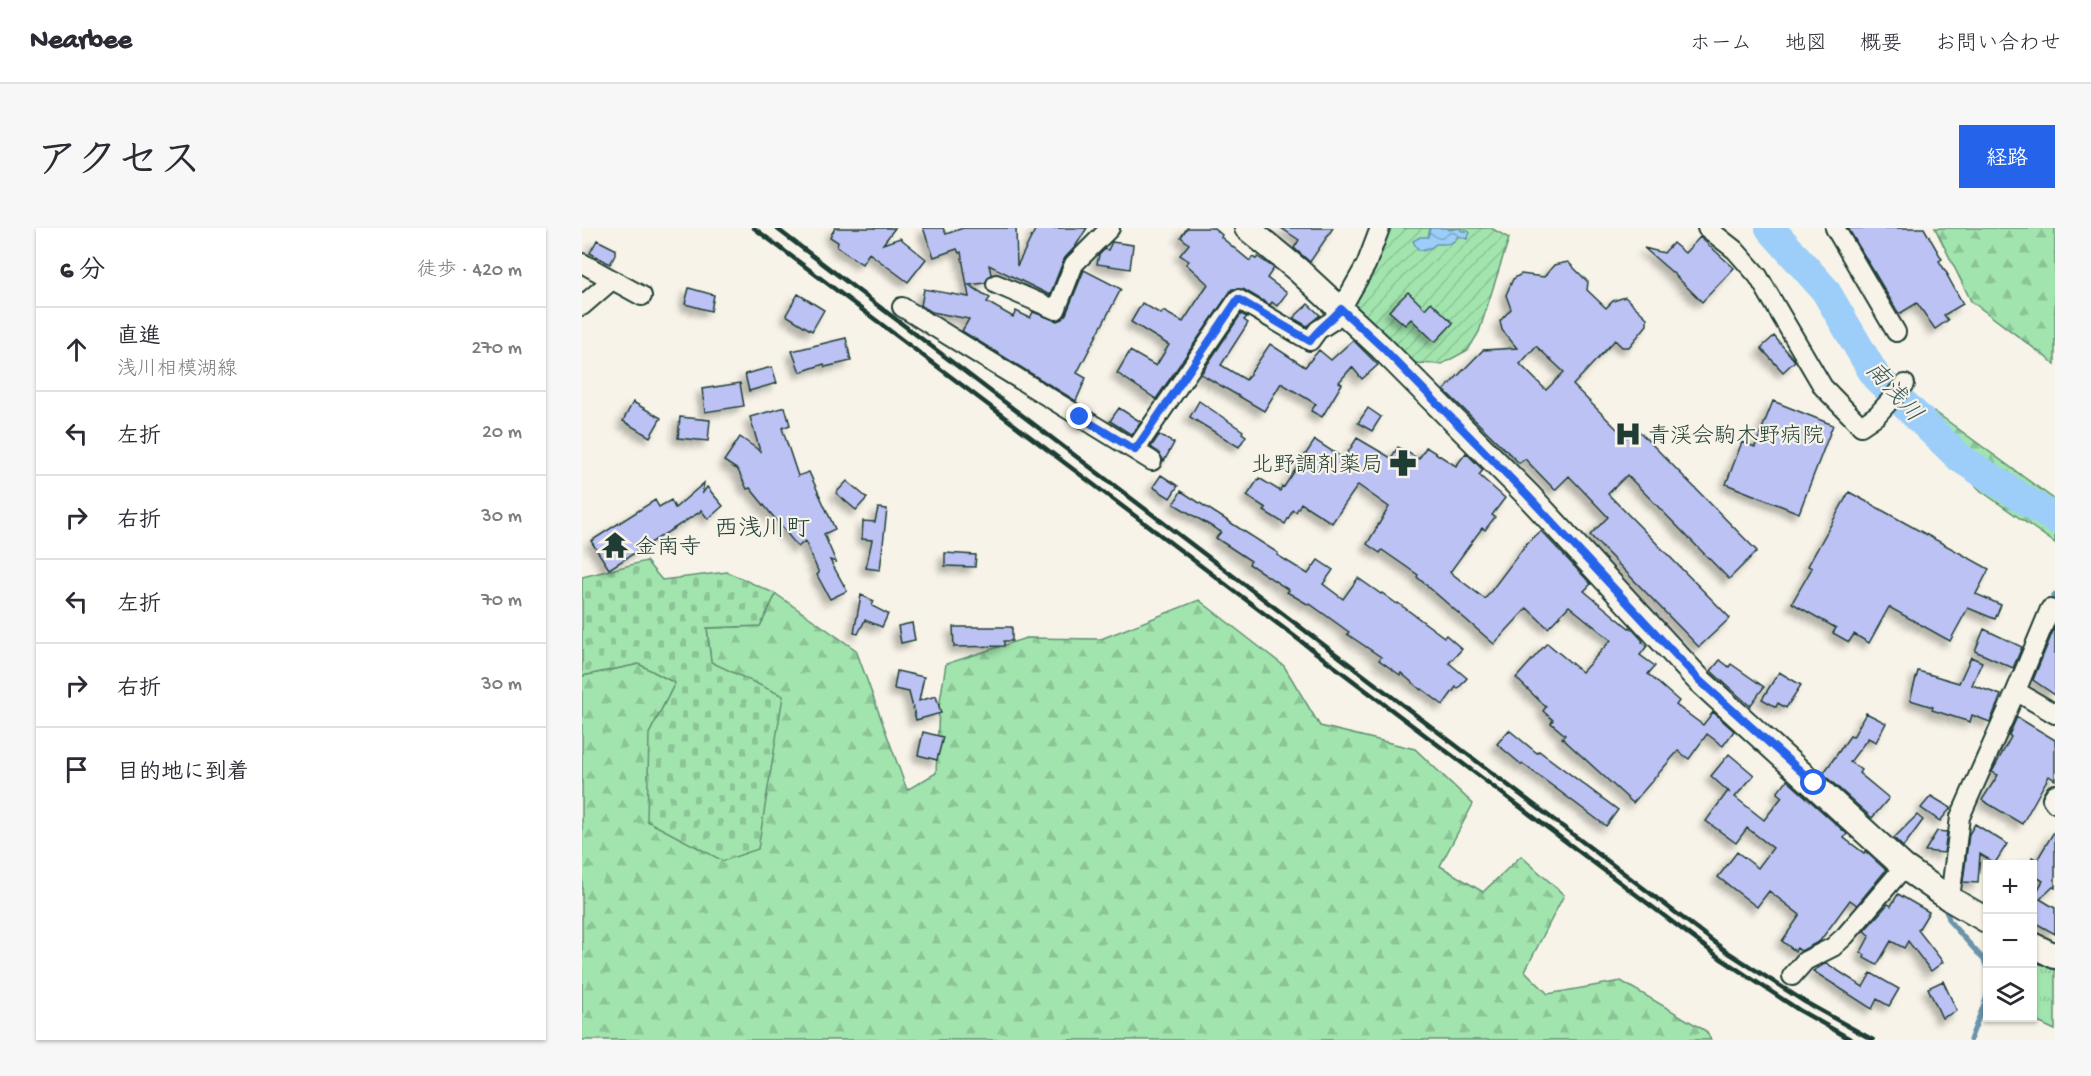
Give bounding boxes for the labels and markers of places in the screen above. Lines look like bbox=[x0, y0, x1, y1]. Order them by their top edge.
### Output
hospital icon: 青渓会駒木野病院 bbox=[1613, 419, 1643, 449]
place label: 青渓会駒木野病院 bbox=[1648, 424, 1824, 451]
pharmacy icon: 北野調剤薬局 bbox=[1388, 448, 1418, 478]
place label: 北野調剤薬局 bbox=[1251, 453, 1383, 480]
temple icon: 金南寺 bbox=[600, 530, 630, 560]
place label: 金南寺 bbox=[635, 535, 701, 562]

